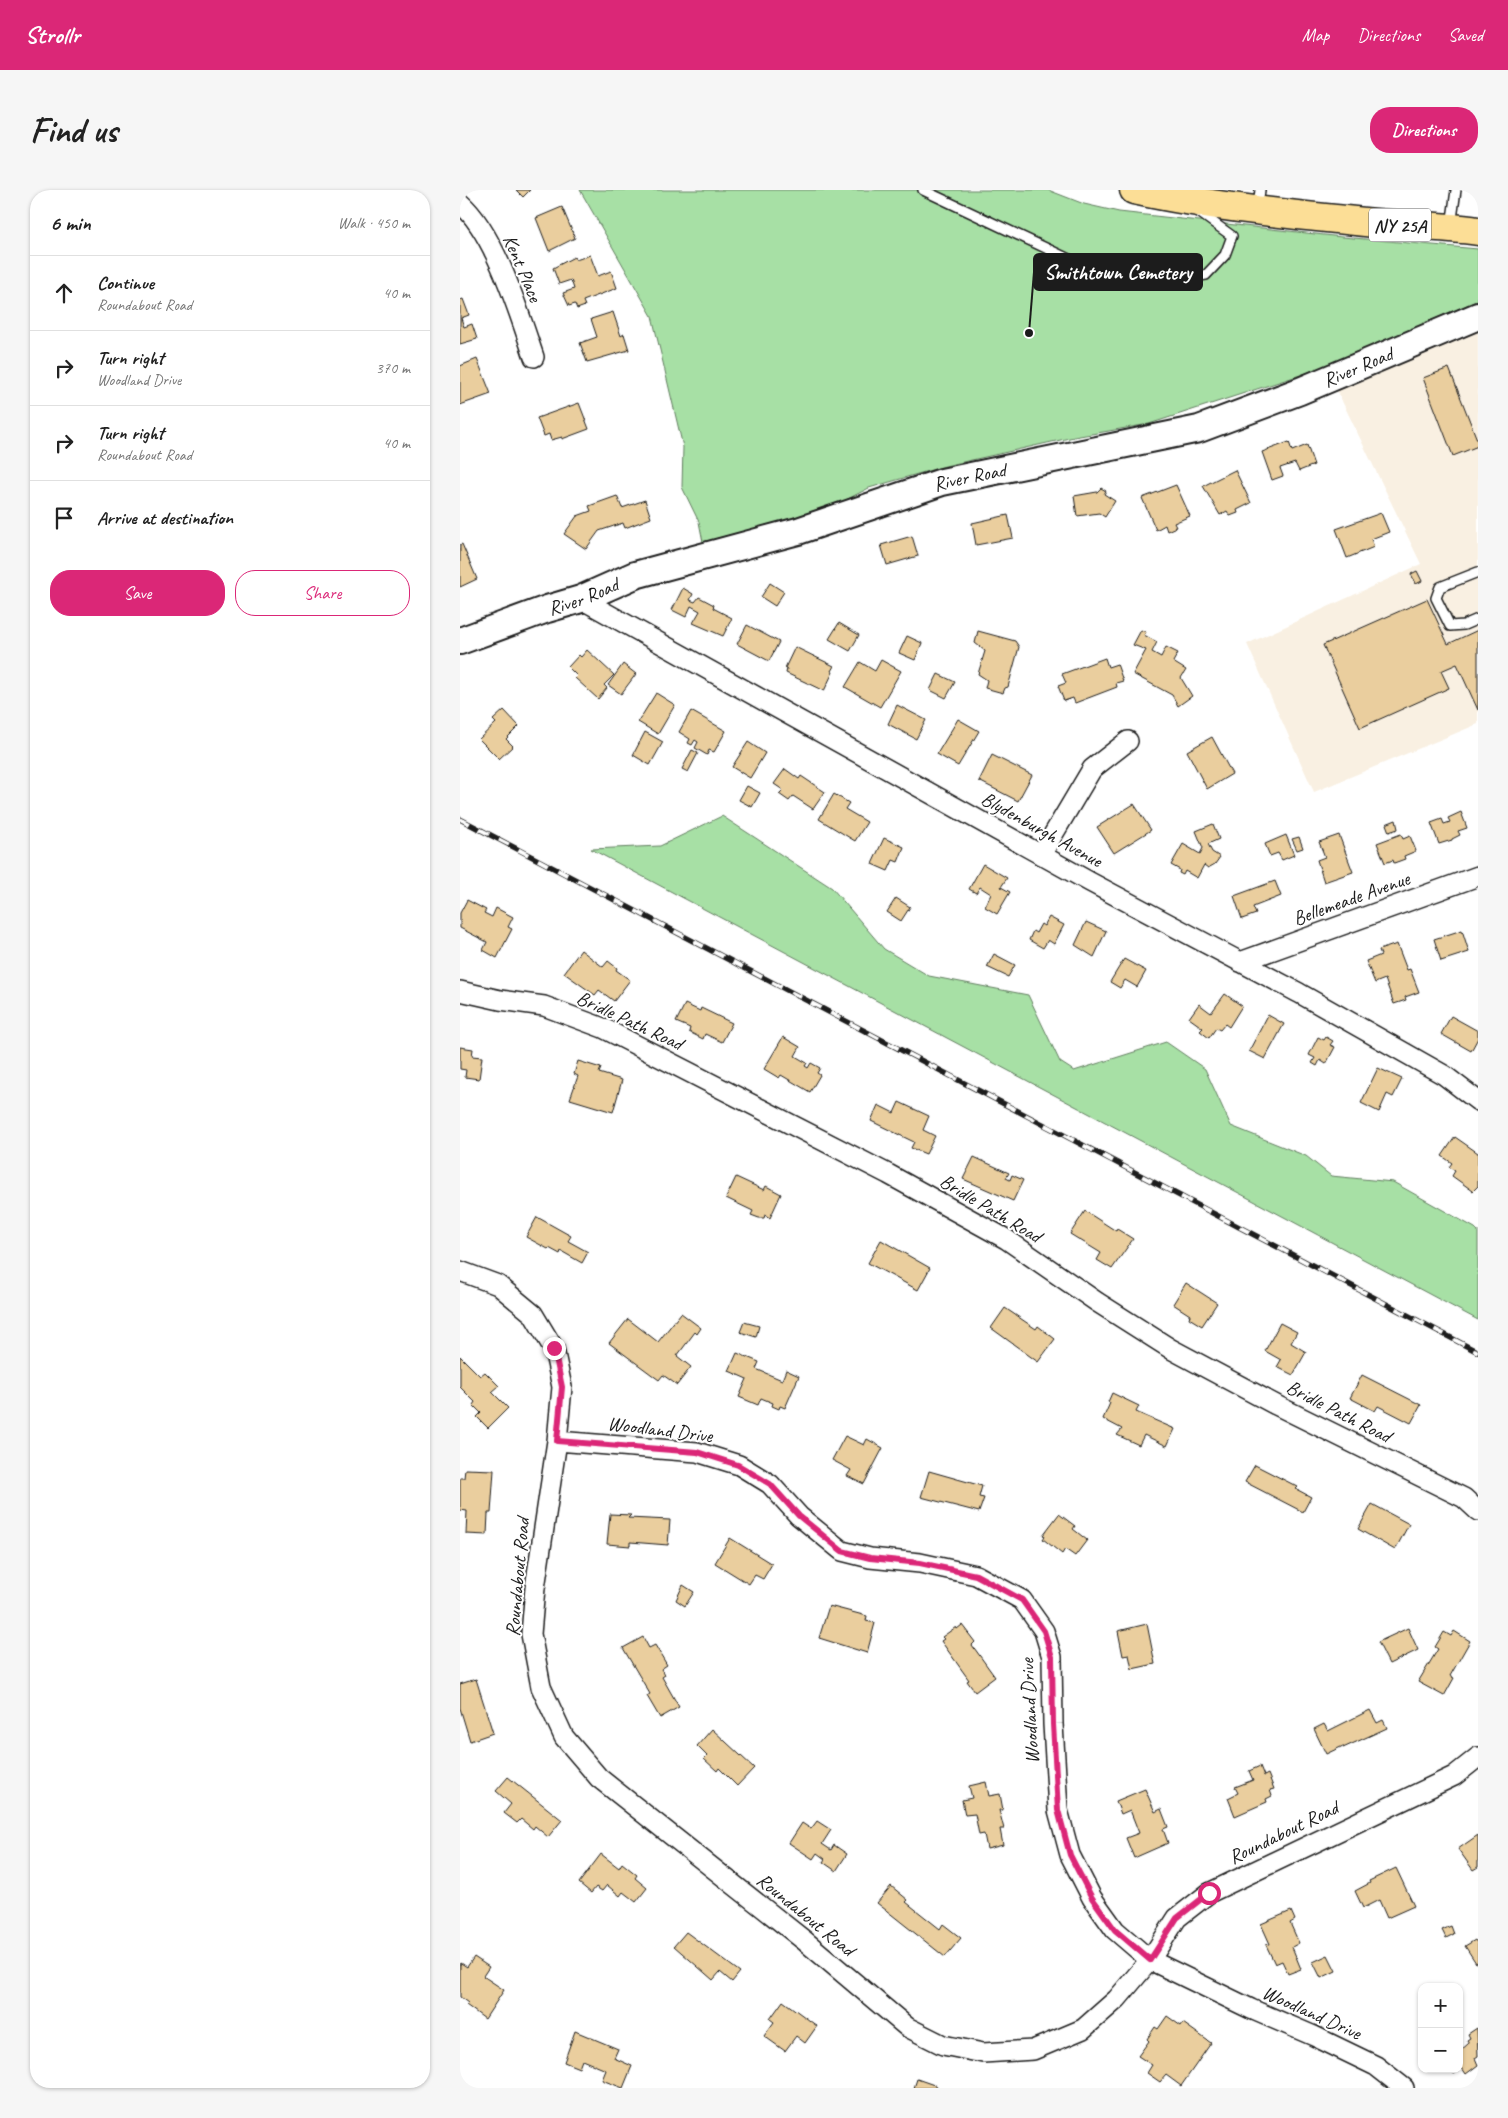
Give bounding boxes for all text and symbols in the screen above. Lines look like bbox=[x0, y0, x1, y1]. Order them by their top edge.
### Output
text: Strollr bbox=[25, 20, 80, 50]
text: Map bbox=[1302, 24, 1329, 46]
text: Directions bbox=[1357, 24, 1420, 46]
text: Saved bbox=[1448, 24, 1483, 46]
button: Directions bbox=[1370, 107, 1478, 153]
text: Find us bbox=[30, 108, 117, 153]
road number: NY 25A bbox=[1369, 208, 1431, 242]
text: 6 min bbox=[50, 210, 91, 236]
text: Walk · 450 m bbox=[338, 213, 410, 233]
street label: Kent Place bbox=[497, 231, 548, 307]
callout: Smithtown Cemetery bbox=[1034, 254, 1202, 290]
text: Smithtown Cemetery bbox=[1044, 259, 1194, 285]
text: Continue bbox=[97, 271, 154, 295]
icon: ahead bbox=[50, 279, 78, 307]
text: 40 m bbox=[383, 283, 410, 303]
text: Roundabout Road bbox=[97, 295, 192, 315]
street label: River Road bbox=[1319, 340, 1399, 393]
text: Turn right bbox=[97, 346, 164, 370]
icon: right bbox=[50, 354, 78, 382]
text: 370 m bbox=[376, 358, 410, 378]
text: Woodland Drive bbox=[97, 370, 181, 390]
text: Turn right bbox=[97, 421, 164, 445]
icon: right bbox=[50, 429, 78, 457]
text: 40 m bbox=[383, 433, 410, 453]
text: Roundabout Road bbox=[97, 445, 192, 465]
street label: River Road bbox=[930, 457, 1011, 497]
icon: arrive bbox=[50, 504, 78, 532]
text: Arrive at destination bbox=[97, 506, 233, 530]
button: Save bbox=[50, 570, 225, 616]
button: Share bbox=[235, 570, 410, 616]
street label: River Road bbox=[545, 571, 625, 621]
street label: Blydenburgh Avenue bbox=[977, 786, 1108, 874]
street label: Bellemeade Avenue bbox=[1290, 865, 1414, 931]
street label: Bridle Path Road bbox=[573, 985, 690, 1057]
street label: Bridle Path Road bbox=[935, 1168, 1049, 1250]
route end bbox=[543, 1337, 566, 1360]
street label: Bridle Path Road bbox=[1282, 1374, 1398, 1450]
street label: Woodland Drive bbox=[606, 1411, 715, 1449]
street label: Roundabout Road bbox=[500, 1514, 535, 1637]
street label: Woodland Drive bbox=[1014, 1656, 1045, 1764]
street label: Roundabout Road bbox=[1224, 1794, 1345, 1870]
street label: Roundabout Road bbox=[752, 1867, 862, 1963]
route start bbox=[1198, 1882, 1221, 1905]
street label: Woodland Drive bbox=[1259, 1980, 1366, 2046]
map controls bbox=[1418, 1983, 1463, 2073]
button: + bbox=[1418, 1983, 1463, 2028]
button: − bbox=[1418, 2028, 1463, 2073]

